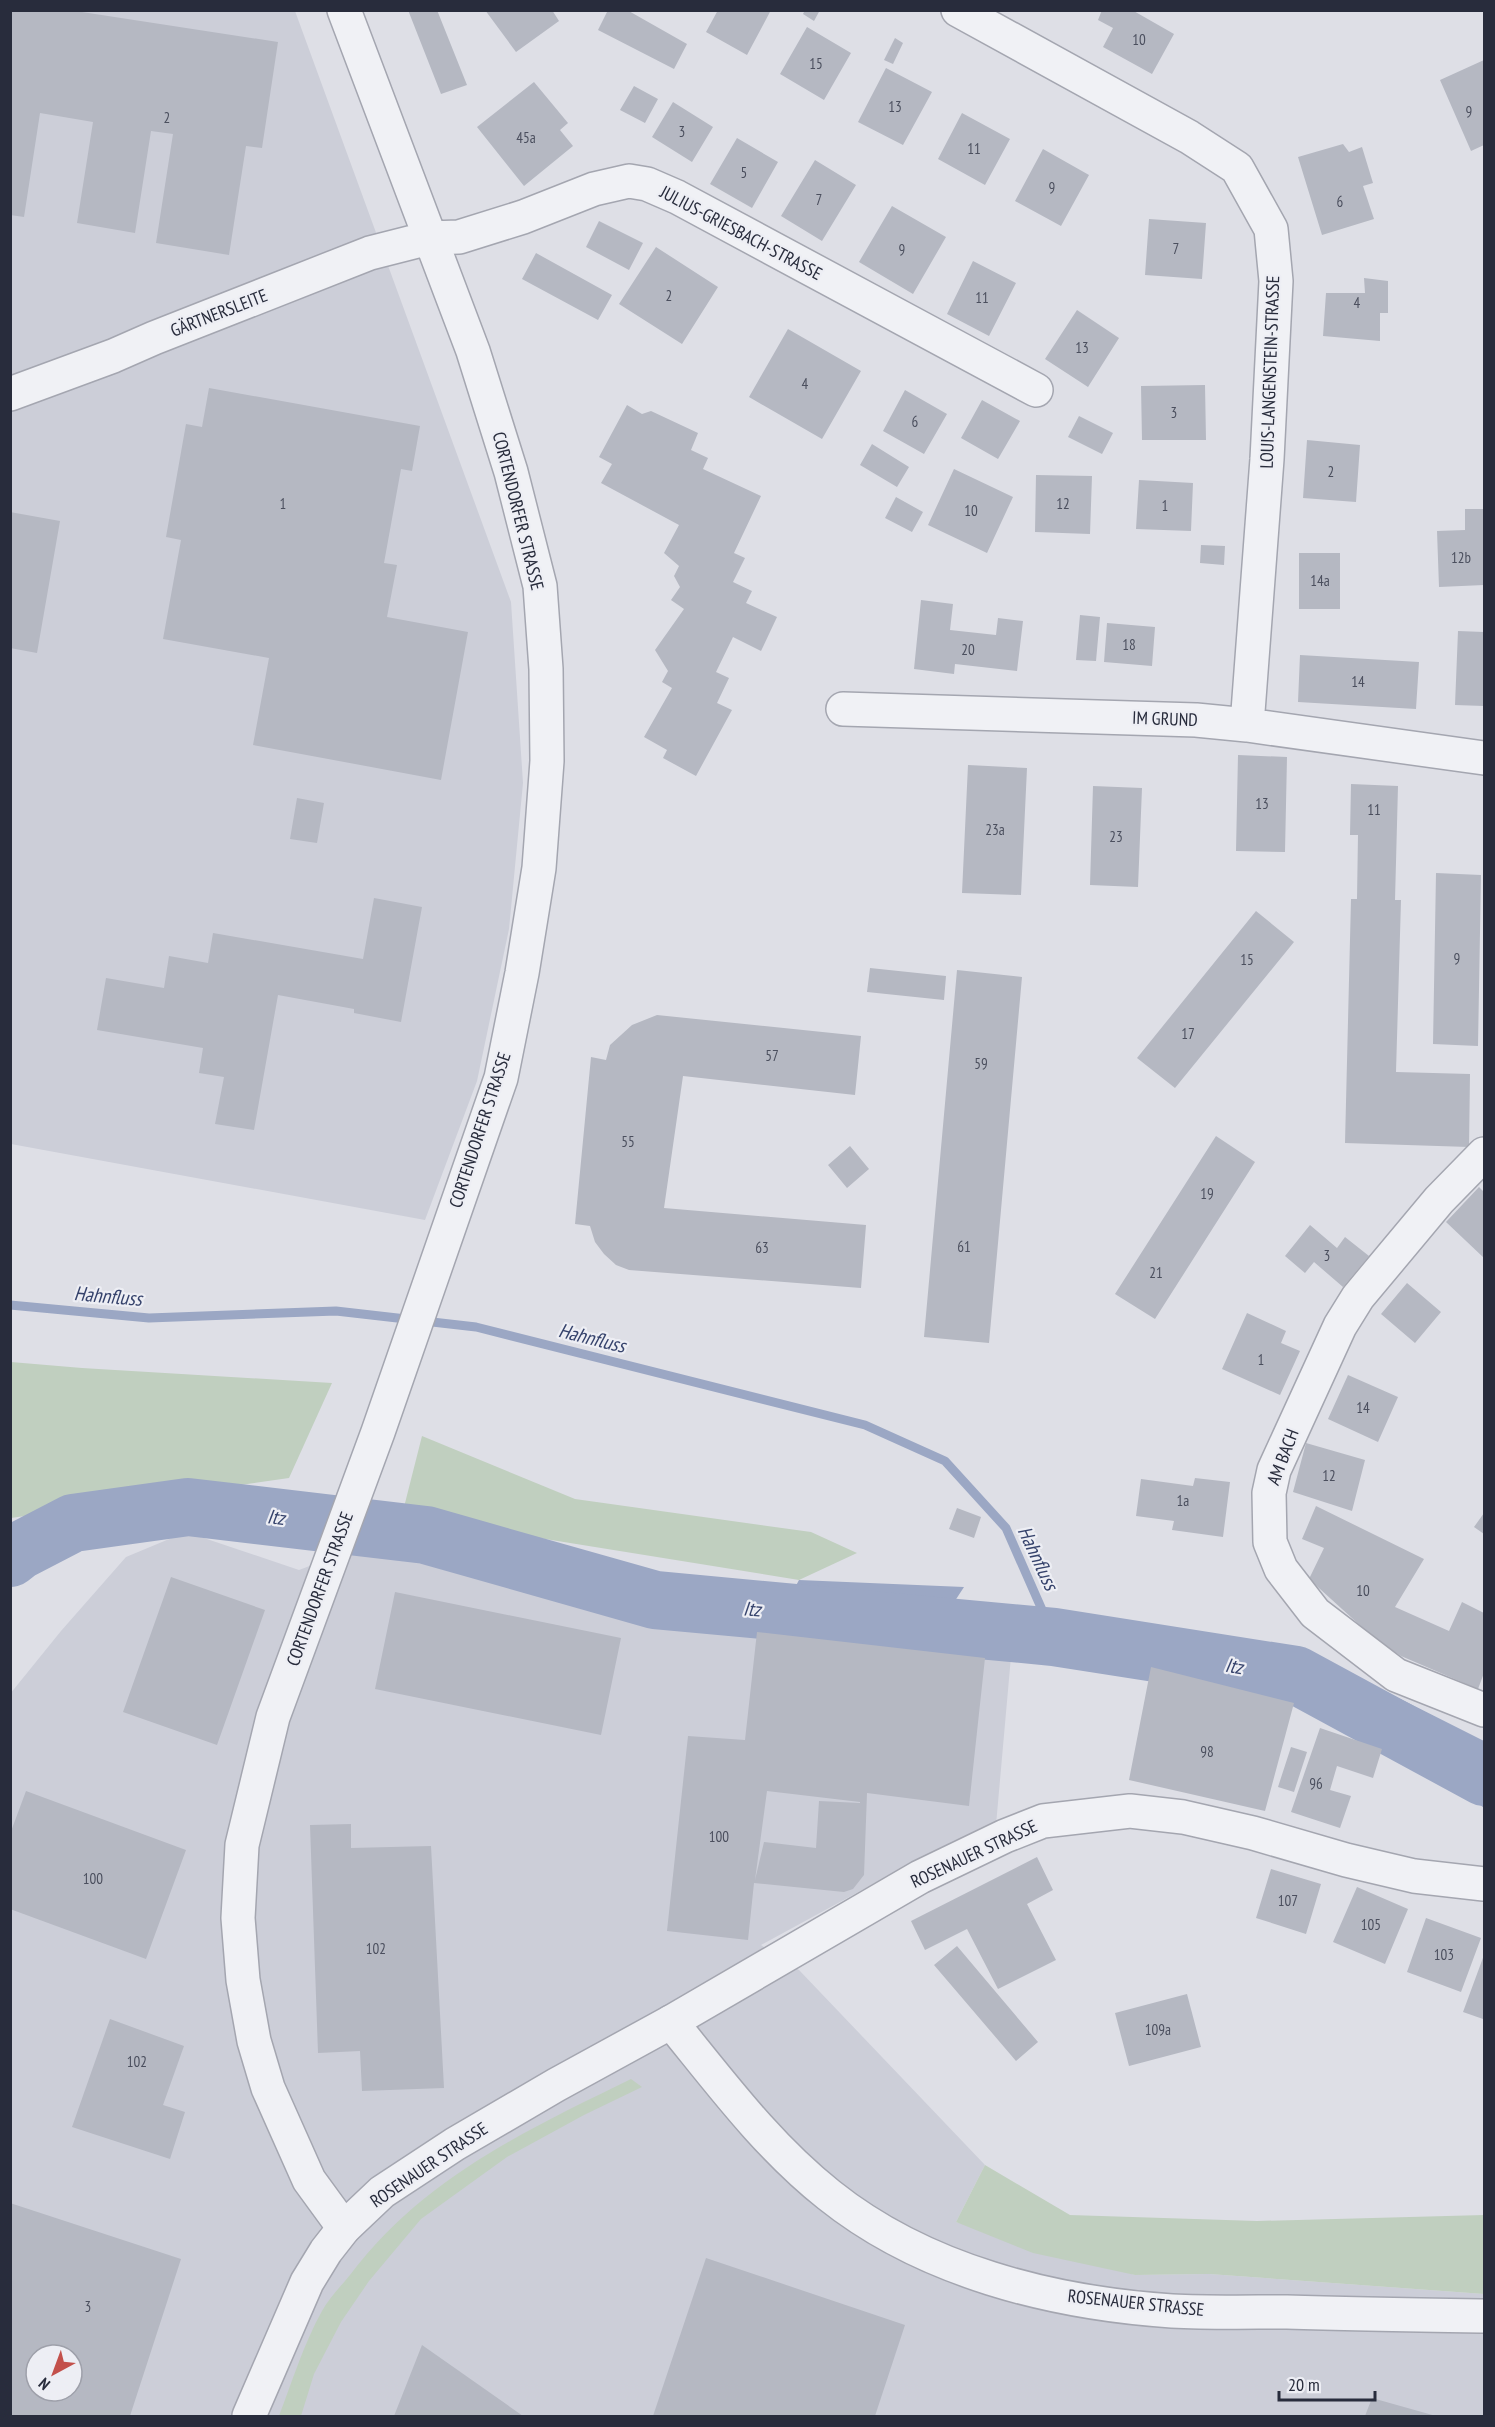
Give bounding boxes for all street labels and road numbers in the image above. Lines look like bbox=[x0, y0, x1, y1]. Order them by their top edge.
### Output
street label: JULIUS-GRIESBACH-STRASSE bbox=[655, 180, 826, 285]
street label: LOUIS-LANGENSTEIN-STRASSE bbox=[1255, 275, 1284, 469]
street label: GÄRTNERSLEITE bbox=[167, 283, 271, 342]
street label: CORTENDORFER STRASSE bbox=[488, 429, 549, 592]
street label: IM GRUND bbox=[1132, 706, 1198, 731]
street label: CORTENDORFER STRASSE bbox=[444, 1049, 516, 1211]
street label: AM BACH bbox=[1261, 1425, 1304, 1488]
street label: CORTENDORFER STRASSE bbox=[281, 1509, 358, 1669]
street label: ROSENAUER STRASSE bbox=[907, 1814, 1041, 1893]
street label: ROSENAUER STRASSE bbox=[366, 2117, 492, 2212]
street label: ROSENAUER STRASSE bbox=[1067, 2284, 1205, 2321]

